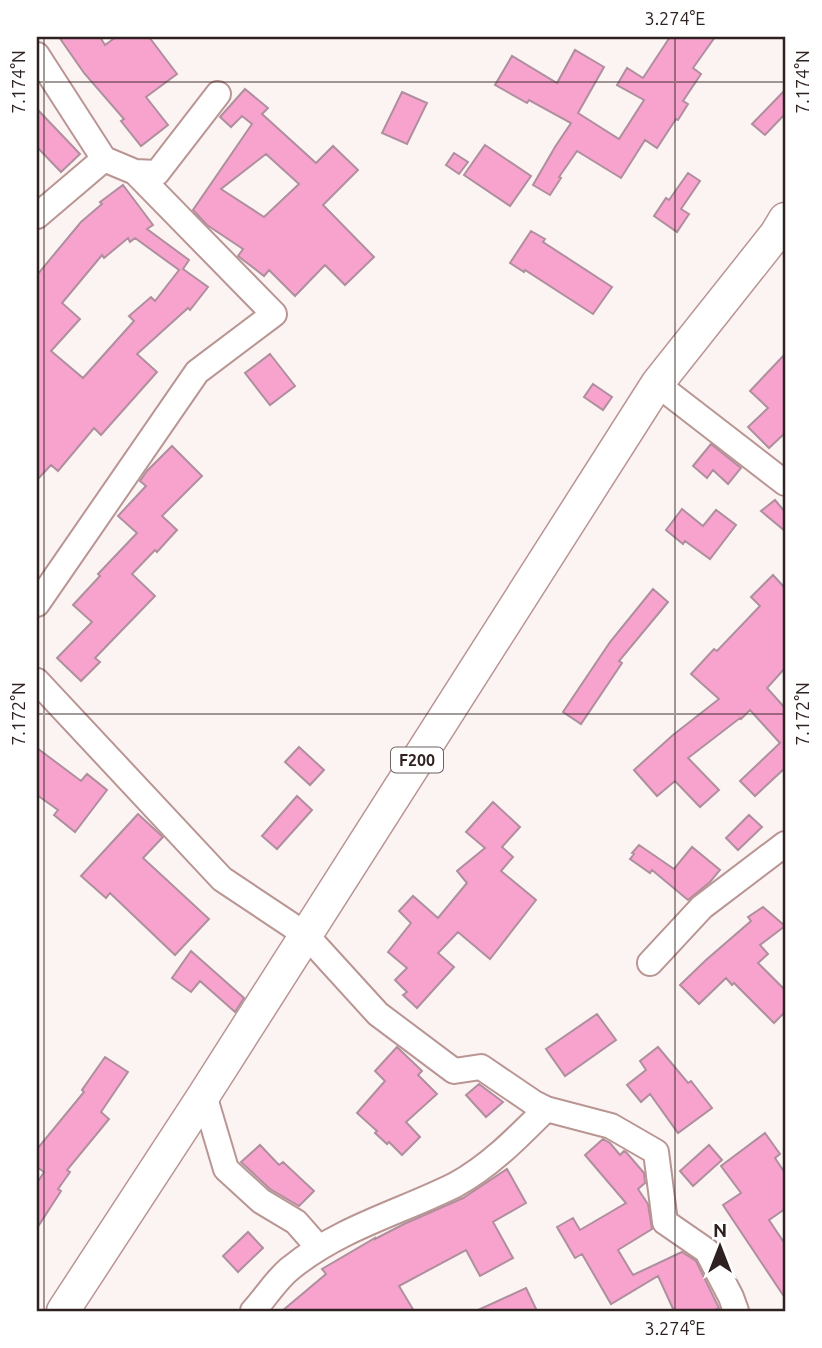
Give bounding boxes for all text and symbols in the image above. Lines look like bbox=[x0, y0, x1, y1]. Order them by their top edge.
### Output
text: 3.274°E bbox=[645, 8, 705, 28]
text: 7.174°N bbox=[8, 50, 28, 114]
text: 7.174°N bbox=[792, 50, 812, 114]
text: 7.172°N bbox=[8, 682, 28, 746]
text: 7.172°N bbox=[792, 682, 812, 746]
road number: F200 bbox=[391, 748, 443, 772]
north arrow bbox=[686, 1212, 756, 1282]
text: N bbox=[713, 1219, 727, 1241]
text: 3.274°E bbox=[645, 1318, 705, 1338]

